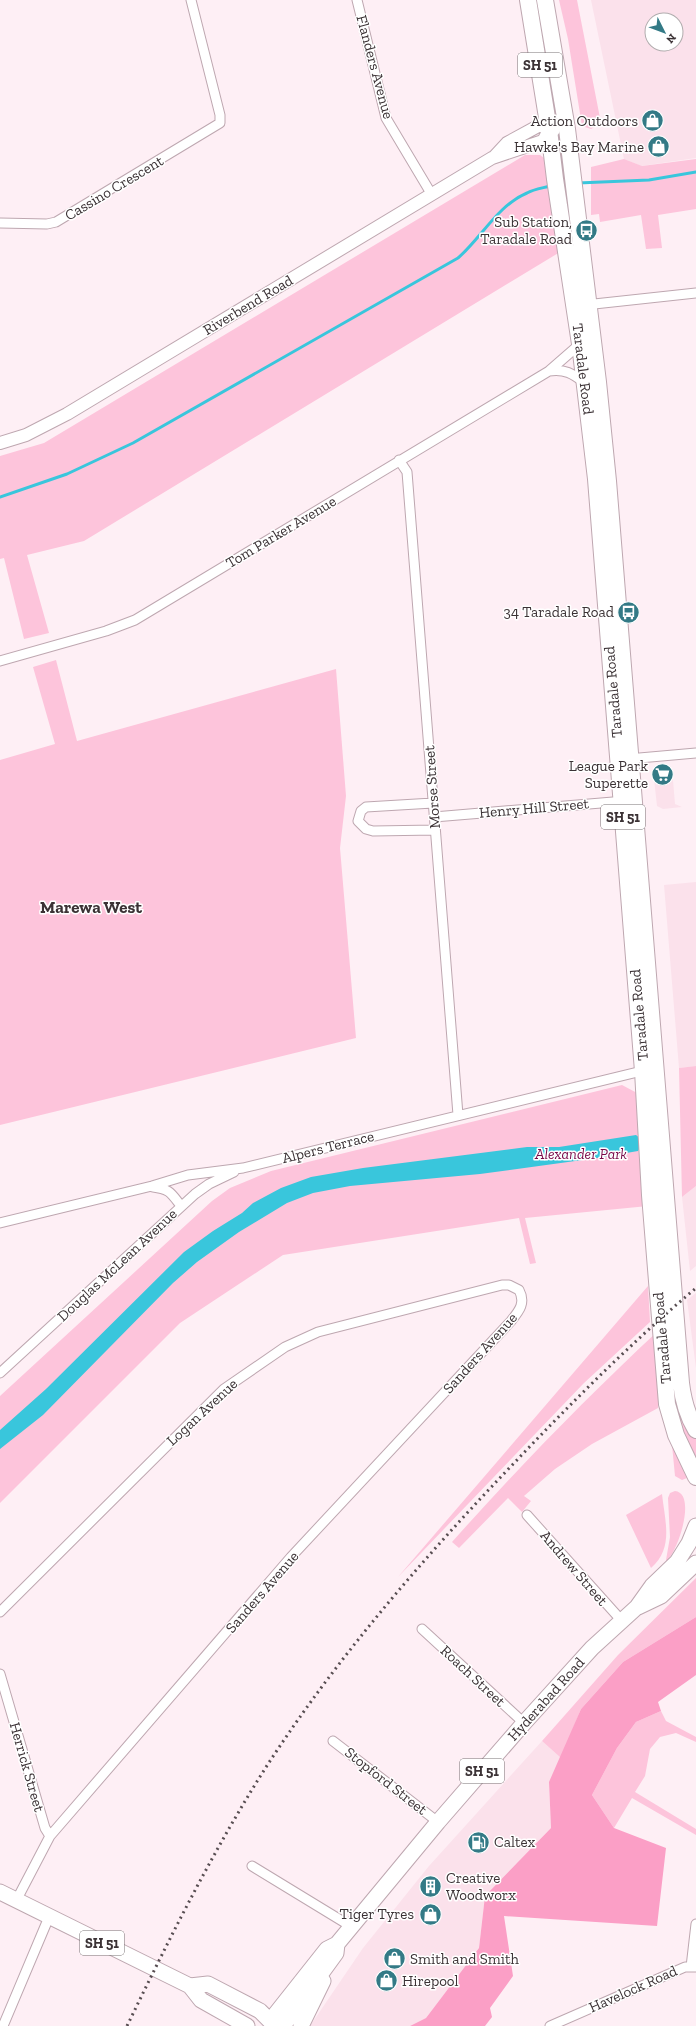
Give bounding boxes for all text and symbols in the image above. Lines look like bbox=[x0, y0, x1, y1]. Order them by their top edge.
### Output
north arrow bbox=[644, 12, 684, 52]
street label: Flanders Avenue bbox=[352, 13, 398, 121]
text: N bbox=[663, 31, 679, 46]
road number: SH 51 bbox=[518, 53, 562, 77]
shop icon: Action Outdoors bbox=[640, 108, 666, 134]
place label: Action Outdoors bbox=[531, 112, 638, 130]
shop icon: Hawke's Bay Marine bbox=[646, 134, 672, 160]
place label: Hawke's Bay Marine bbox=[514, 138, 644, 156]
street label: Cassino Crescent bbox=[61, 151, 167, 224]
place label: Sub Station, Taradale Road bbox=[480, 213, 573, 248]
bus stop icon: Sub Station, Taradale Road bbox=[574, 218, 600, 244]
street label: Riverbend Road bbox=[200, 271, 297, 339]
street label: Taradale Road bbox=[568, 322, 598, 416]
street label: Tom Parker Avenue bbox=[223, 492, 339, 572]
bus stop icon: 34 Taradale Road bbox=[616, 599, 642, 625]
place label: 34 Taradale Road bbox=[504, 603, 615, 621]
street label: Taradale Road bbox=[600, 645, 626, 739]
street label: Morse Street bbox=[420, 744, 444, 829]
place label: League Park Superette bbox=[569, 757, 648, 792]
supermarket icon: League Park Superette bbox=[650, 762, 676, 788]
street label: Henry Hill Street bbox=[478, 794, 590, 822]
road number: SH 51 bbox=[601, 805, 645, 829]
district label: Marewa West bbox=[40, 897, 142, 917]
street label: Taradale Road bbox=[626, 968, 652, 1062]
street label: Alpers Terrace bbox=[280, 1127, 376, 1167]
park label: Alexander Park bbox=[534, 1145, 627, 1163]
street label: Douglas McLean Avenue bbox=[53, 1205, 181, 1325]
street label: Taradale Road bbox=[649, 1291, 675, 1385]
street label: Sanders Avenue bbox=[439, 1309, 521, 1397]
street label: Logan Avenue bbox=[163, 1375, 241, 1449]
street label: Andrew Street bbox=[536, 1527, 612, 1610]
street label: Sanders Avenue bbox=[222, 1547, 302, 1637]
street label: Roach Street bbox=[437, 1641, 509, 1711]
street label: Hyderabad Road bbox=[504, 1653, 589, 1745]
street label: Herrick Street bbox=[6, 1720, 49, 1814]
street label: Stopford Street bbox=[341, 1743, 431, 1819]
road number: SH 51 bbox=[460, 1759, 504, 1783]
fuel station icon: Caltex bbox=[466, 1829, 492, 1855]
place label: Caltex bbox=[494, 1833, 535, 1851]
place label: Creative Woodworx bbox=[446, 1869, 516, 1904]
building icon: Creative Woodworx bbox=[418, 1874, 444, 1900]
shop icon: Tiger Tyres bbox=[417, 1901, 443, 1927]
place label: Tiger Tyres bbox=[339, 1905, 414, 1923]
road number: SH 51 bbox=[80, 1931, 124, 1955]
shop icon: Smith and Smith bbox=[382, 1946, 408, 1972]
place label: Smith and Smith bbox=[410, 1950, 520, 1968]
street label: Havelock Road bbox=[586, 1961, 681, 2016]
shop icon: Hirepool bbox=[373, 1968, 399, 1994]
place label: Hirepool bbox=[402, 1972, 459, 1990]

